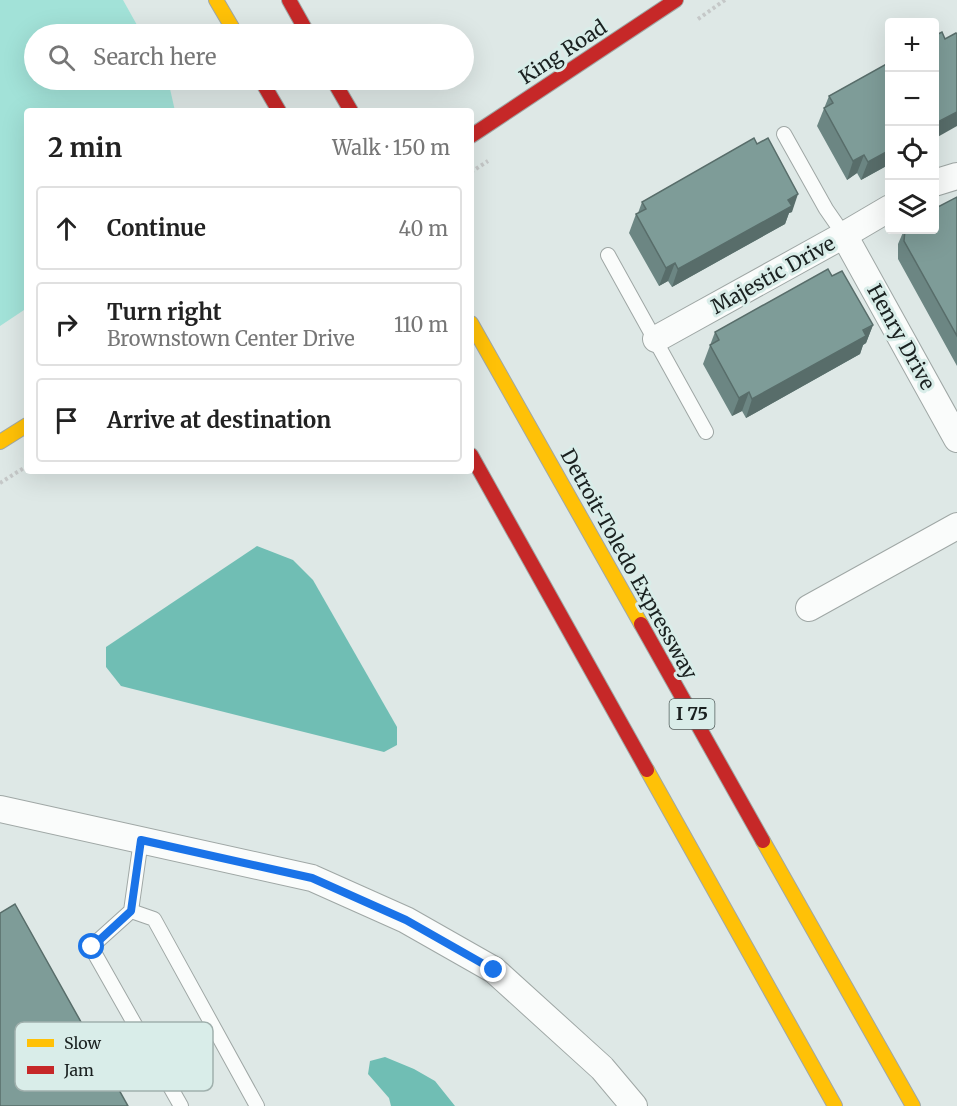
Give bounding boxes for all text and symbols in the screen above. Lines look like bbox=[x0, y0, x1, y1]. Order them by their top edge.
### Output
street label: King Road bbox=[514, 14, 611, 89]
map controls bbox=[885, 18, 939, 234]
button: + bbox=[885, 18, 939, 72]
search box bbox=[24, 24, 474, 90]
icon: search bbox=[45, 41, 78, 74]
text: Search here bbox=[93, 43, 216, 71]
button: − bbox=[885, 72, 939, 126]
button: locate bbox=[885, 126, 939, 180]
text: 2 min bbox=[48, 131, 122, 164]
text: Walk · 150 m bbox=[332, 135, 450, 160]
button: layers bbox=[885, 180, 939, 234]
icon: ahead bbox=[50, 212, 83, 245]
text: Continue bbox=[107, 214, 206, 242]
text: 40 m bbox=[398, 216, 448, 241]
street label: Majestic Drive bbox=[706, 230, 839, 319]
street label: Henry Drive bbox=[862, 280, 941, 394]
text: Turn right bbox=[107, 298, 221, 326]
icon: right bbox=[50, 308, 83, 341]
text: 110 m bbox=[394, 312, 448, 337]
text: Brownstown Center Drive bbox=[107, 326, 355, 351]
icon: arrive bbox=[50, 404, 83, 437]
text: Arrive at destination bbox=[107, 406, 331, 434]
street label: Detroit-Toledo Expressway bbox=[556, 444, 703, 683]
road number: I 75 bbox=[670, 699, 714, 729]
route start bbox=[78, 933, 104, 959]
route end bbox=[480, 956, 506, 982]
legend bbox=[15, 1022, 213, 1091]
text: Slow bbox=[64, 1033, 102, 1053]
text: Jam bbox=[63, 1060, 94, 1080]

